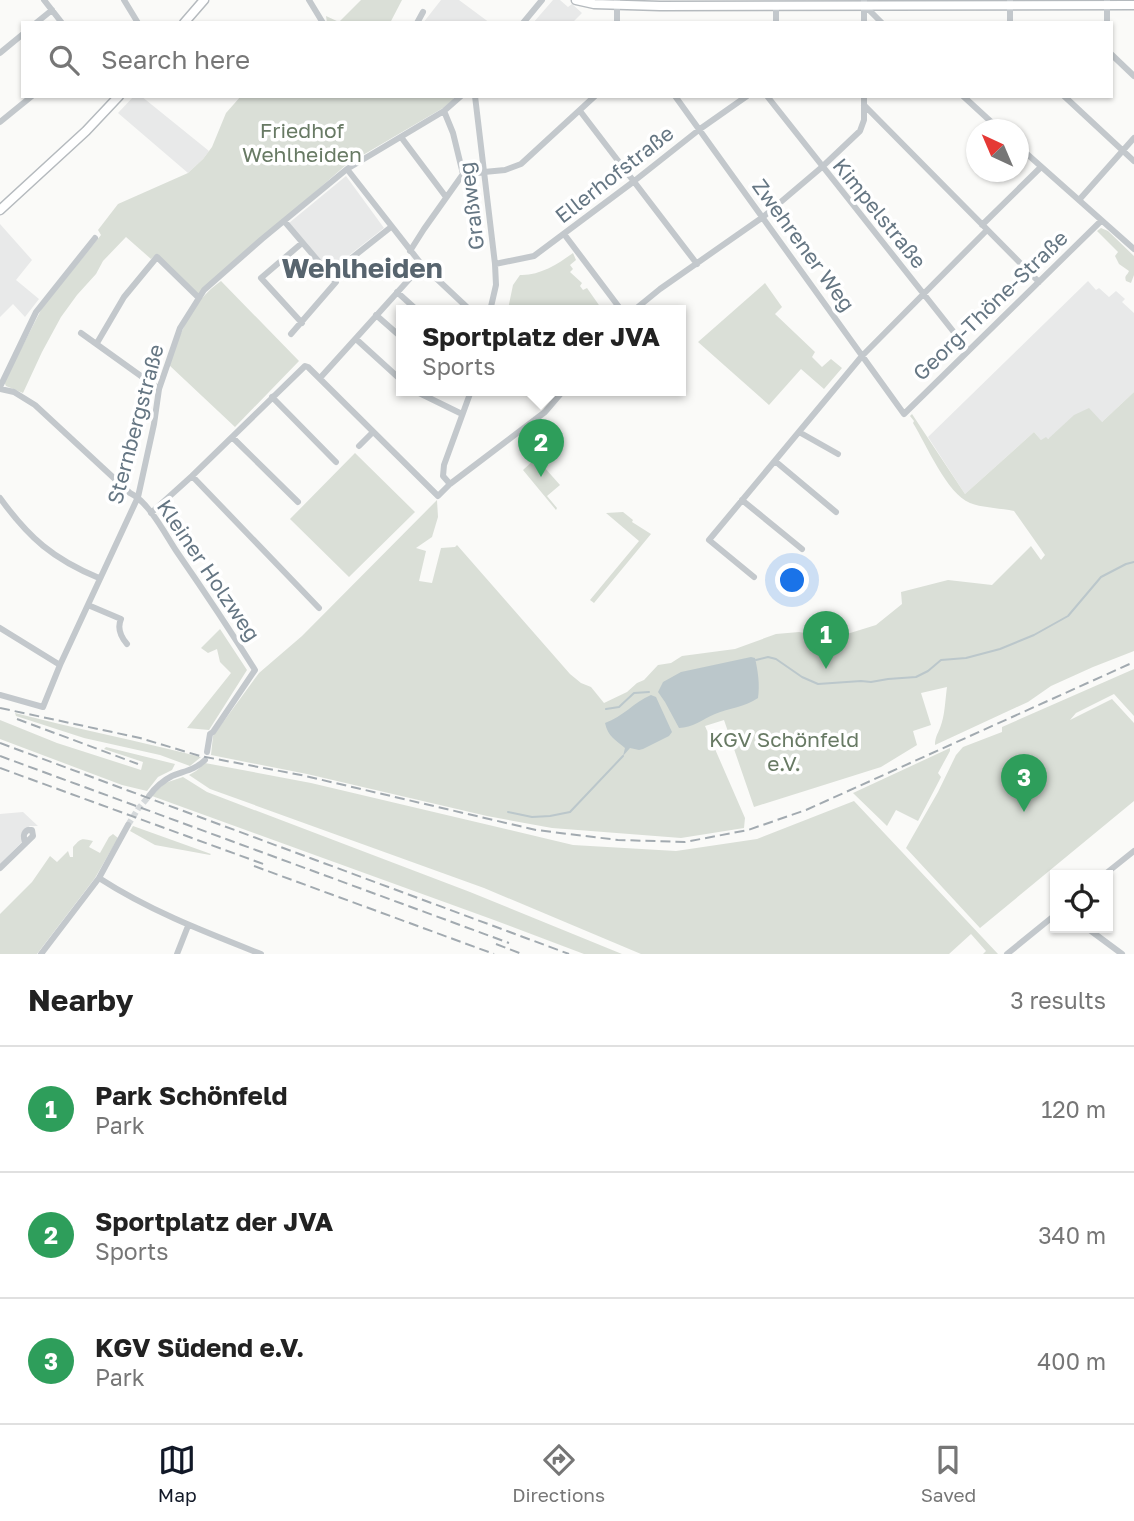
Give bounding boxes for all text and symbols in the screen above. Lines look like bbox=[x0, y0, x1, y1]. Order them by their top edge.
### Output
search box bbox=[21, 21, 1113, 98]
icon: search bbox=[45, 41, 83, 79]
text: Search here bbox=[101, 44, 250, 75]
park label: Friedhof Wehlheiden bbox=[242, 117, 362, 167]
north arrow bbox=[966, 119, 1029, 182]
street label: Ellerhofstraße bbox=[550, 120, 678, 228]
street label: Kimpelstraße bbox=[828, 153, 932, 273]
street label: Graßweg bbox=[453, 160, 489, 252]
street label: Zwehrener Weg bbox=[747, 174, 861, 316]
street label: Georg-Thöne-Straße bbox=[907, 224, 1073, 386]
district label: Wehlheiden bbox=[281, 251, 443, 284]
popup bbox=[396, 305, 686, 396]
text: Sportplatz der JVA bbox=[422, 321, 660, 352]
street label: Sternbergstraße bbox=[101, 341, 169, 507]
text: Sports bbox=[422, 352, 495, 380]
pin: 2 bbox=[518, 419, 564, 477]
street label: Kleiner Holzweg bbox=[152, 494, 266, 646]
your location bbox=[775, 563, 809, 597]
pin: 1 bbox=[803, 611, 849, 669]
park label: KGV Schönfeld e.V. bbox=[709, 726, 859, 776]
pin: 3 bbox=[1001, 754, 1047, 812]
map controls bbox=[1050, 870, 1113, 933]
button: locate bbox=[1050, 870, 1113, 933]
text: Nearby bbox=[28, 982, 133, 1018]
text: 3 results bbox=[1010, 986, 1106, 1014]
text: Park Schönfeld bbox=[95, 1080, 288, 1111]
text: 1 bbox=[45, 1095, 57, 1123]
text: 120 m bbox=[1041, 1095, 1106, 1123]
text: Park bbox=[95, 1111, 145, 1139]
text: Sportplatz der JVA bbox=[95, 1206, 333, 1237]
text: 2 bbox=[44, 1221, 58, 1249]
text: 340 m bbox=[1038, 1221, 1106, 1249]
text: Sports bbox=[95, 1237, 169, 1265]
text: KGV Südend e.V. bbox=[95, 1332, 304, 1363]
text: 3 bbox=[44, 1347, 58, 1375]
text: 400 m bbox=[1037, 1347, 1106, 1375]
text: Park bbox=[95, 1363, 145, 1391]
tab: Map bbox=[158, 1441, 197, 1506]
tab: Directions bbox=[512, 1441, 605, 1506]
tab: Saved bbox=[921, 1441, 976, 1506]

